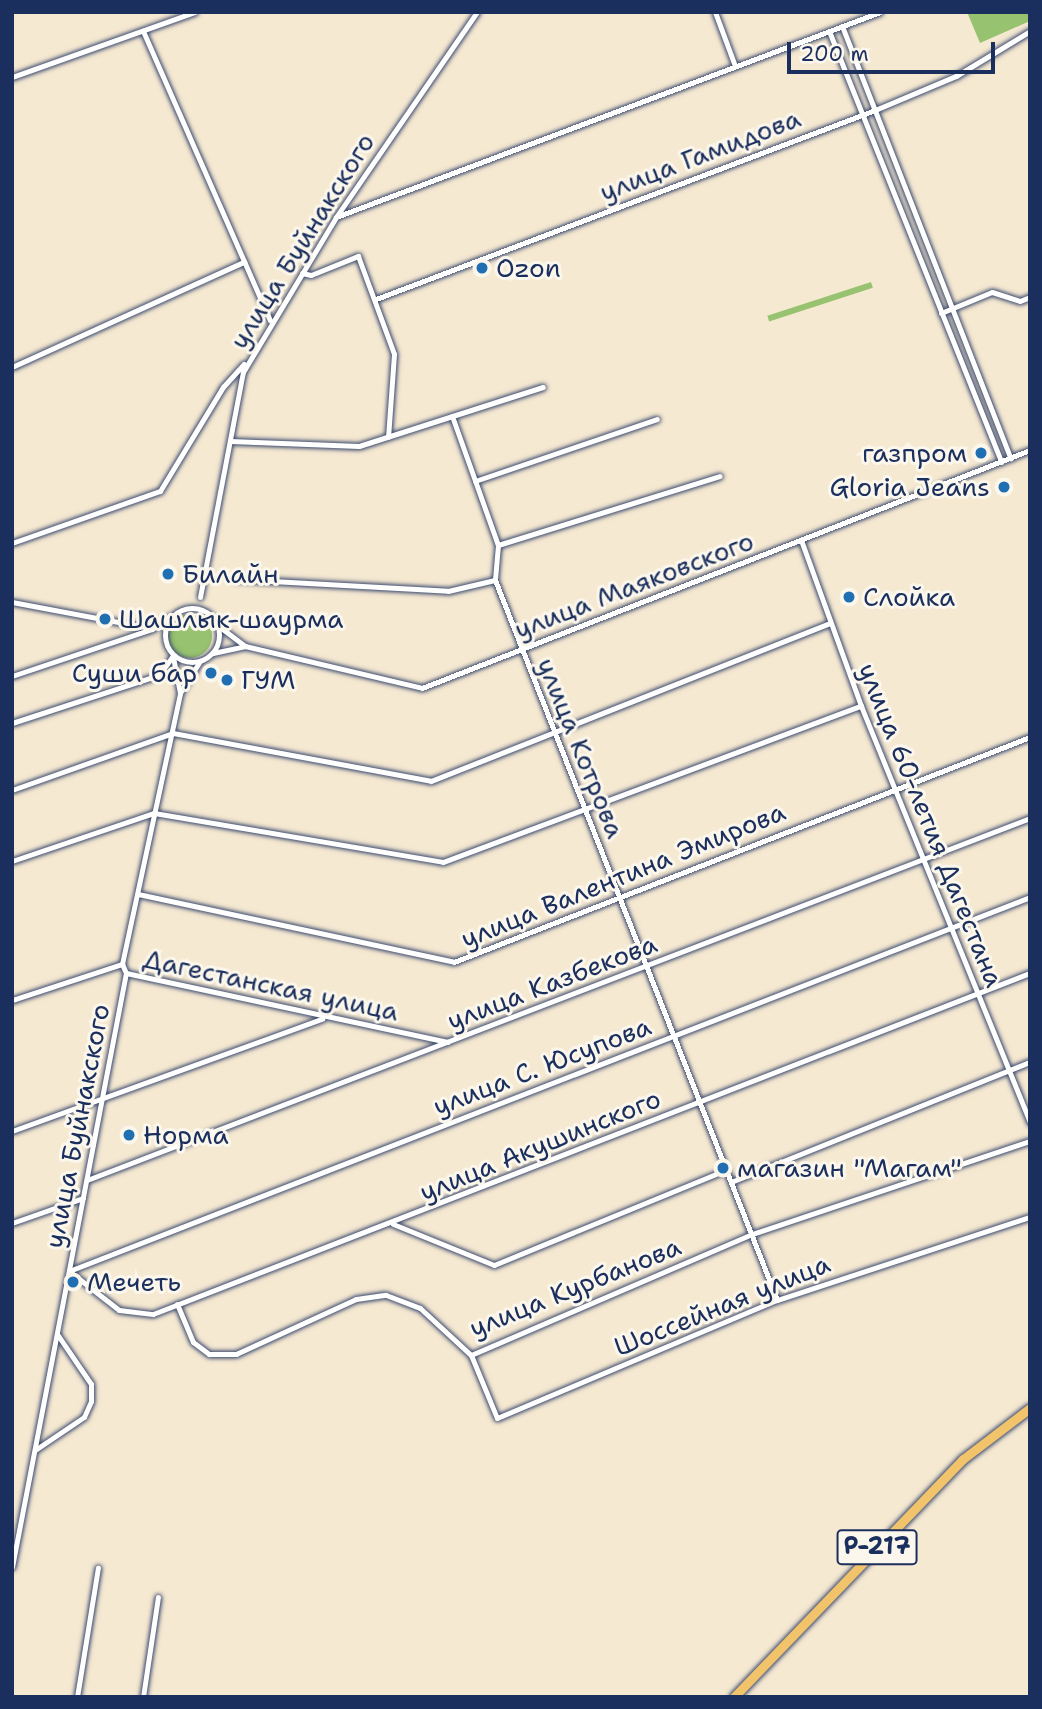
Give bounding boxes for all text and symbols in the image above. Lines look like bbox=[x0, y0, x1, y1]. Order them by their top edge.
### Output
scale bar bbox=[790, 28, 998, 72]
text: 200 m bbox=[800, 40, 869, 68]
street label: улица Гамидова bbox=[595, 102, 805, 208]
street label: улица Буйнакского bbox=[223, 128, 381, 354]
place label: Ozon bbox=[496, 252, 561, 284]
marker: Ozon bbox=[474, 260, 490, 276]
place label: газпром bbox=[862, 437, 967, 469]
marker: газпром bbox=[973, 445, 989, 461]
place label: Gloria Jeans bbox=[829, 471, 990, 503]
marker: Gloria Jeans bbox=[996, 479, 1012, 495]
street label: улица Маяковского bbox=[510, 525, 758, 645]
place label: Билайн bbox=[182, 558, 279, 590]
marker: Билайн bbox=[160, 566, 176, 582]
place label: Слойка bbox=[863, 581, 955, 613]
marker: Слойка bbox=[841, 589, 857, 605]
place label: Шашлык-шаурма bbox=[119, 603, 343, 635]
marker: Шашлык-шаурма bbox=[97, 611, 113, 627]
street label: улица Котрова bbox=[531, 653, 631, 843]
place label: Суши бар bbox=[72, 657, 197, 689]
street label: улица 60-летия Дагестана bbox=[852, 658, 1010, 992]
place label: ГУМ bbox=[241, 664, 296, 696]
marker: Суши бар bbox=[203, 665, 219, 681]
marker: ГУМ bbox=[219, 672, 235, 688]
street label: улица Валентина Эмирова bbox=[456, 796, 790, 954]
street label: улица Казбекова bbox=[443, 928, 661, 1036]
street label: Дагестанская улица bbox=[141, 943, 401, 1027]
street label: улица Буйнакского bbox=[38, 1001, 116, 1251]
street label: улица С. Юсупова bbox=[429, 1010, 655, 1122]
street label: улица Акушинского bbox=[415, 1082, 665, 1208]
place label: Норма bbox=[143, 1119, 229, 1151]
marker: Норма bbox=[121, 1127, 137, 1143]
place label: магазин "Магам" bbox=[737, 1152, 962, 1184]
marker: магазин "Магам" bbox=[715, 1160, 731, 1176]
street label: улица Курбанова bbox=[465, 1230, 685, 1344]
street label: Шоссейная улица bbox=[610, 1247, 834, 1363]
place label: Мечеть bbox=[87, 1266, 181, 1298]
marker: Мечеть bbox=[65, 1274, 81, 1290]
road number: Р-217 bbox=[835, 1526, 919, 1568]

